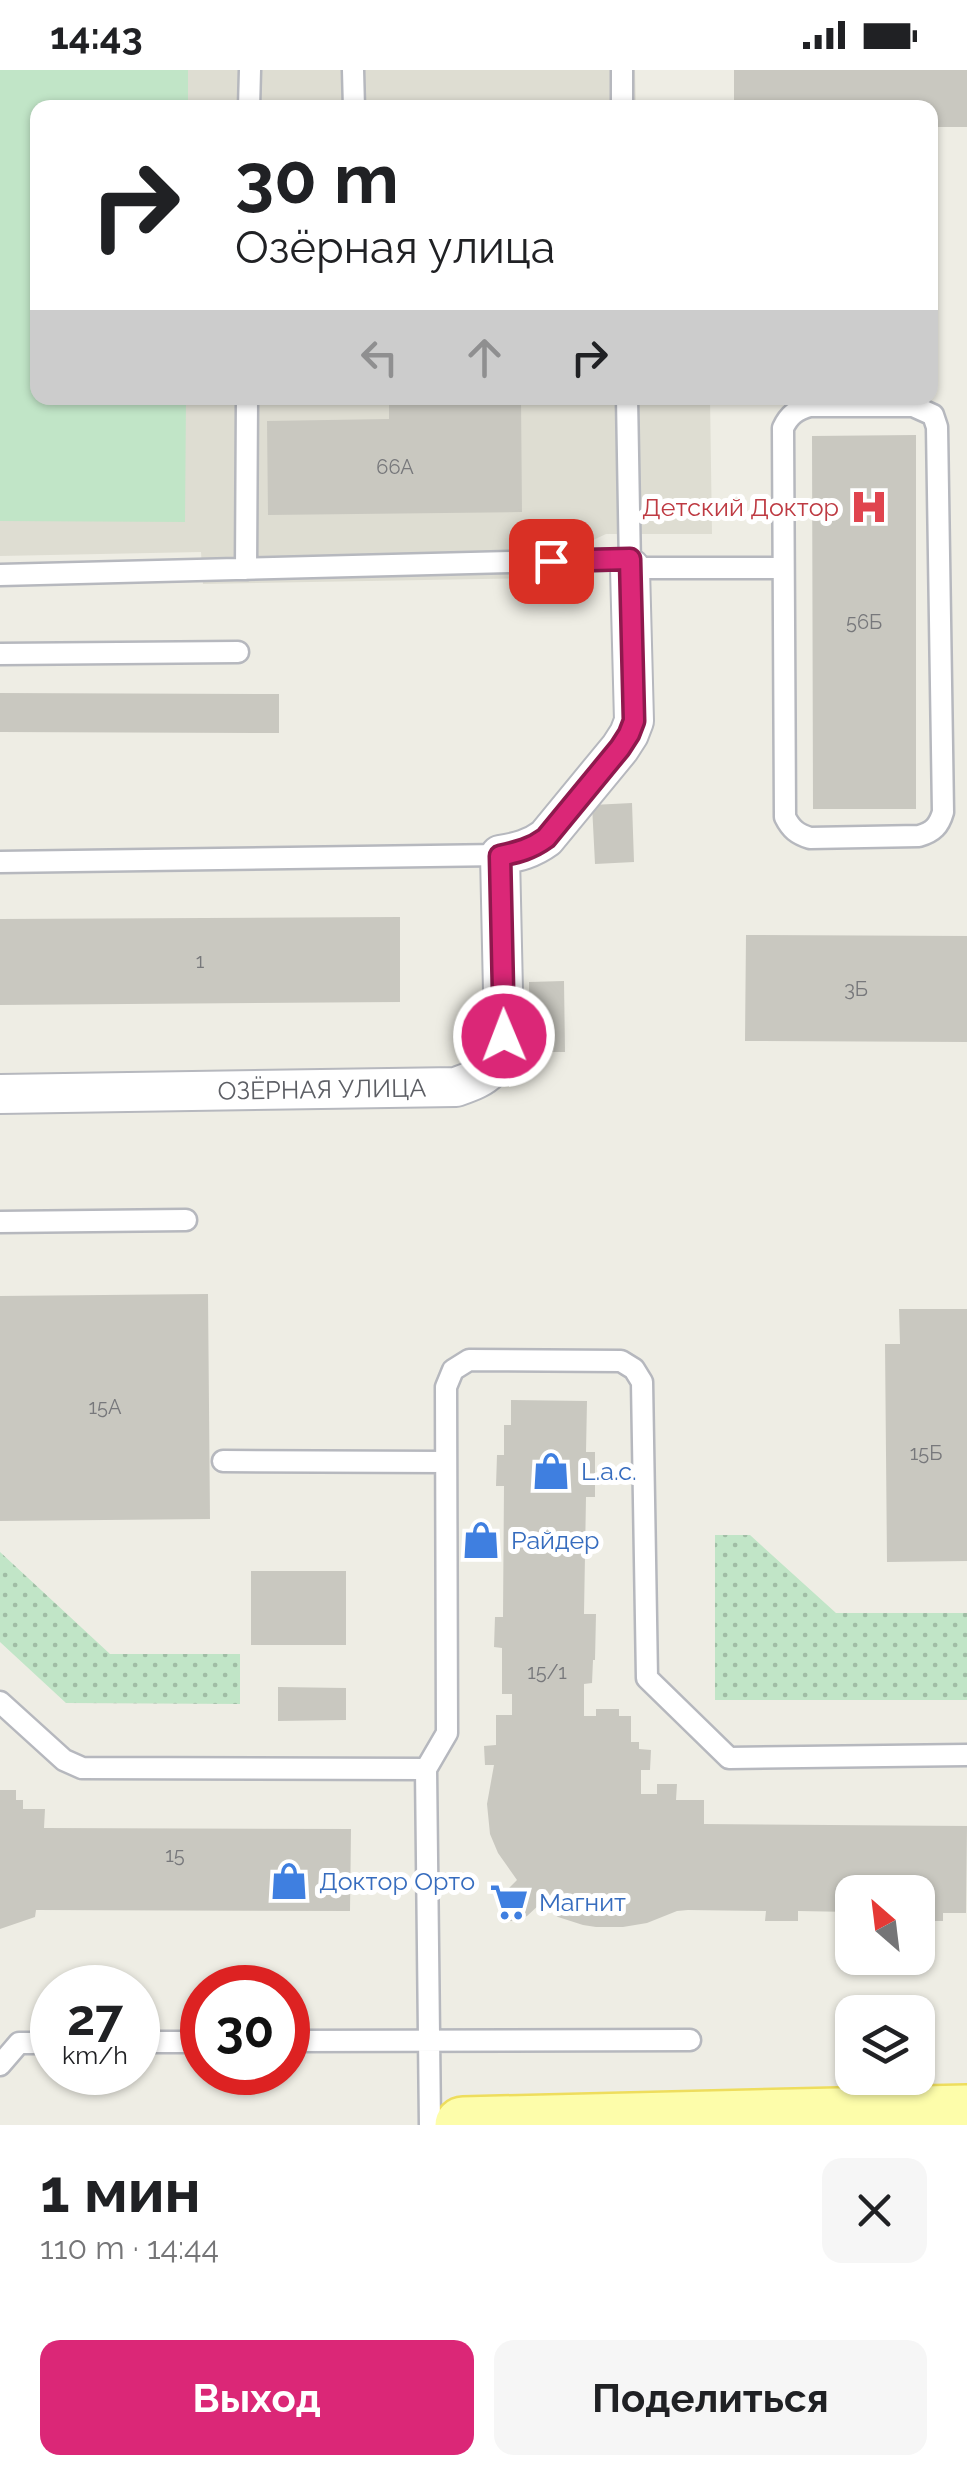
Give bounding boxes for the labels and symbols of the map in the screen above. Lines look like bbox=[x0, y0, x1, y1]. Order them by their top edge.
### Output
house number: 66А bbox=[376, 455, 414, 479]
hospital icon: Детский Доктор bbox=[848, 486, 890, 528]
place label: Детский Доктор bbox=[642, 492, 839, 522]
pin bbox=[509, 519, 594, 604]
house number: 56Б bbox=[846, 610, 882, 634]
house number: 1 bbox=[196, 949, 205, 973]
house number: 3Б bbox=[844, 977, 868, 1001]
position arrow bbox=[452, 984, 556, 1088]
street label: ОЗЁРНАЯ УЛИЦА bbox=[217, 1072, 427, 1106]
house number: 15А bbox=[89, 1395, 122, 1419]
house number: 15Б bbox=[910, 1441, 942, 1465]
shop icon: L.a.c. bbox=[530, 1450, 572, 1492]
place label: L.a.c. bbox=[581, 1456, 637, 1486]
shop icon: Райдер bbox=[460, 1519, 502, 1561]
place label: Райдер bbox=[511, 1525, 599, 1555]
house number: 15/1 bbox=[527, 1660, 567, 1684]
house number: 15 bbox=[165, 1843, 185, 1867]
shop icon: Доктор Орто bbox=[268, 1860, 310, 1902]
place label: Доктор Орто bbox=[319, 1866, 475, 1896]
north arrow bbox=[835, 1875, 935, 1975]
supermarket icon: Магнит bbox=[488, 1881, 530, 1923]
place label: Магнит bbox=[539, 1887, 626, 1917]
speed limit sign: 30 bbox=[180, 1965, 310, 2095]

